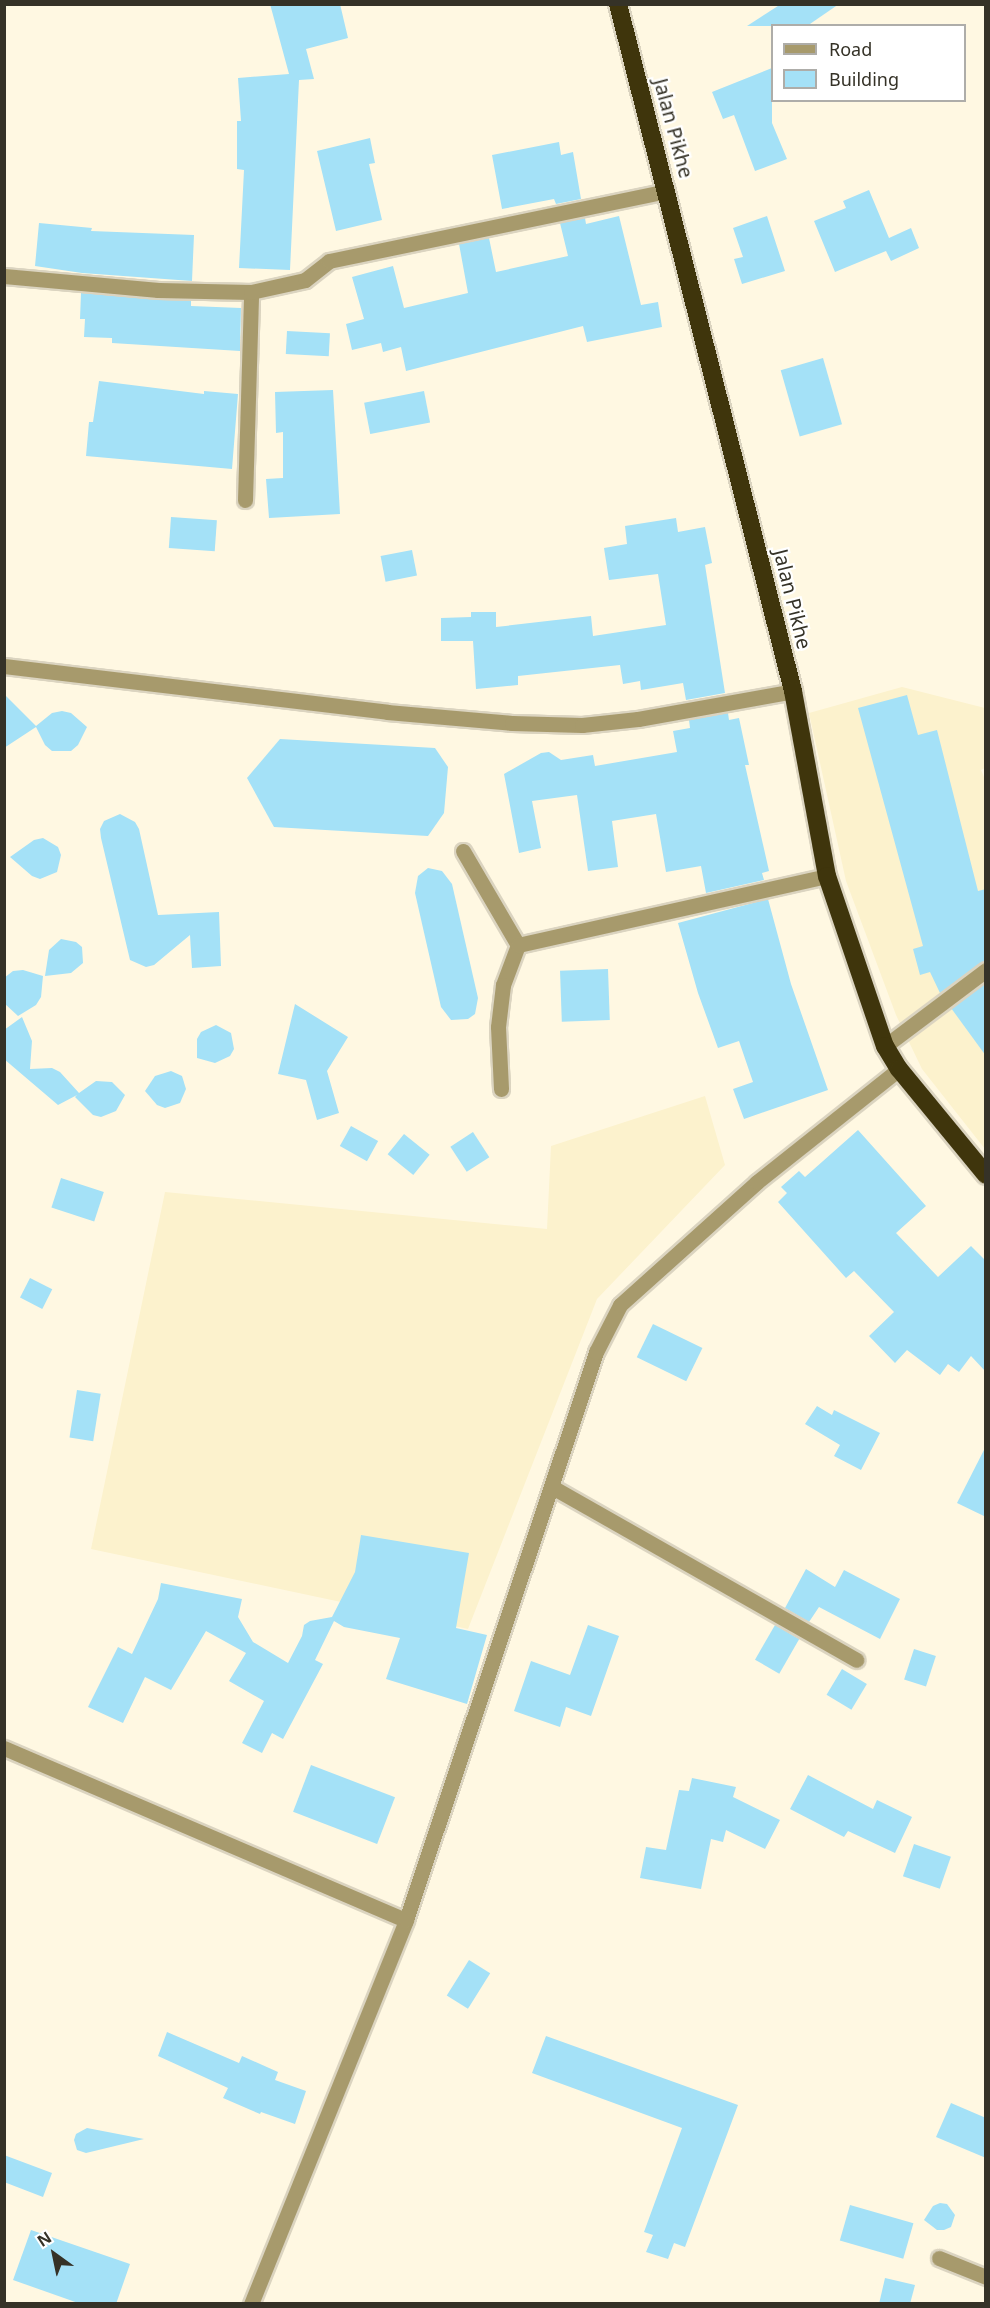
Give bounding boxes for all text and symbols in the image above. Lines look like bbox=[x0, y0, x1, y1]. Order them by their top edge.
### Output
legend bbox=[771, 24, 966, 102]
text: Road bbox=[829, 37, 872, 61]
text: Building bbox=[829, 67, 899, 91]
street label: Jalan Pikhe bbox=[649, 76, 699, 180]
street label: Jalan Pikhe bbox=[769, 547, 817, 651]
north arrow bbox=[24, 2224, 84, 2284]
text: N bbox=[33, 2226, 56, 2252]

